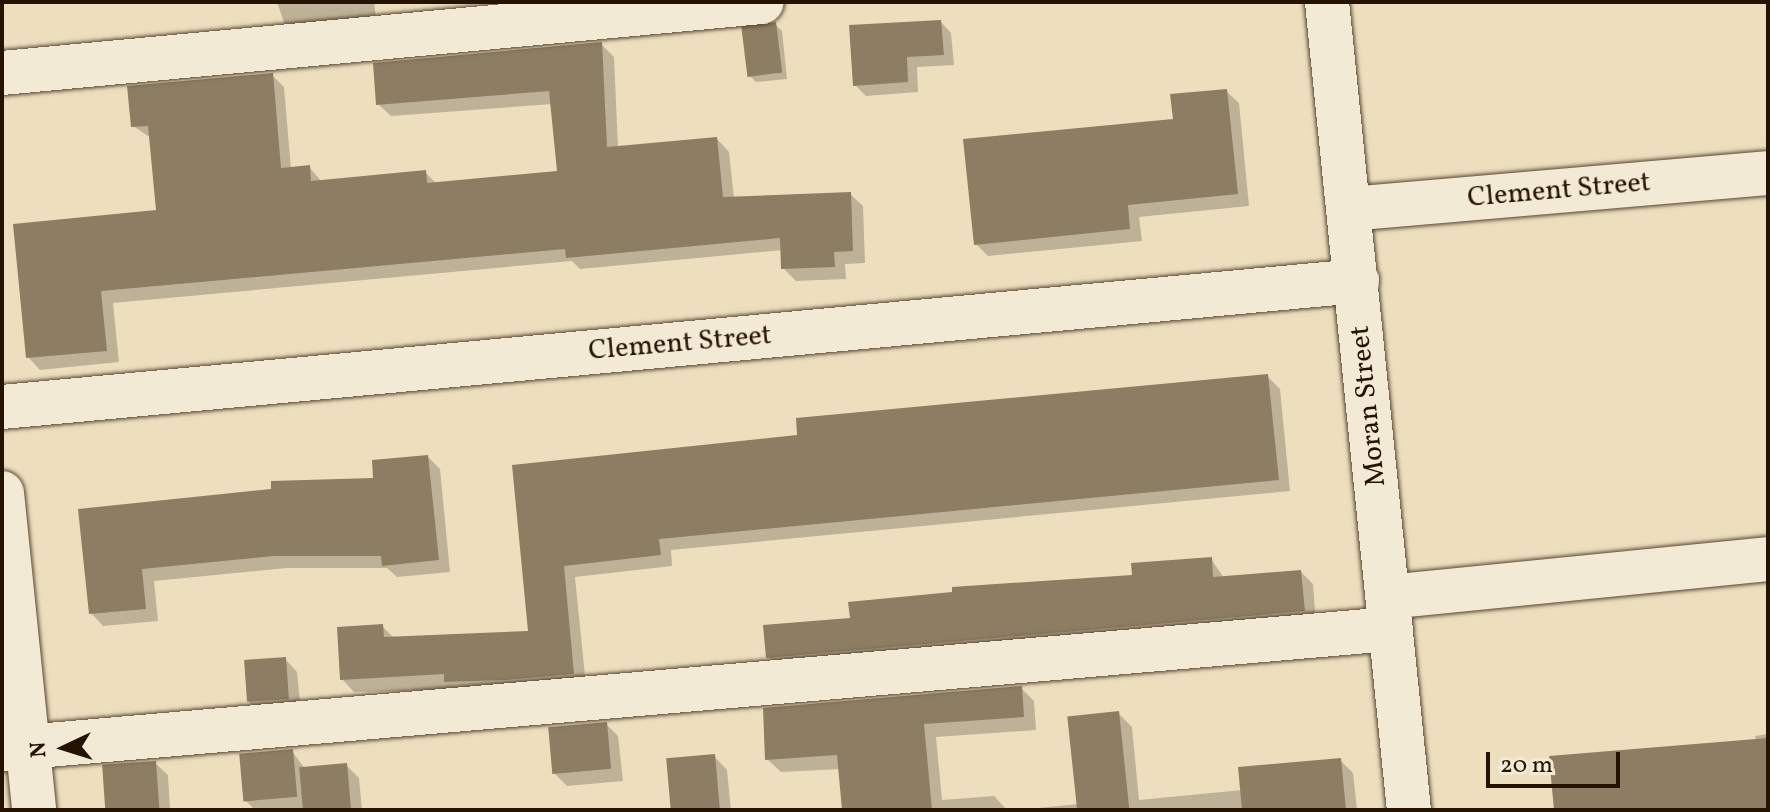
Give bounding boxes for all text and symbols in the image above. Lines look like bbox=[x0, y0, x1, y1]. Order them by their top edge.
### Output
street label: Clement Street bbox=[1466, 166, 1652, 216]
street label: Clement Street bbox=[587, 319, 773, 369]
street label: Moran Street bbox=[1344, 324, 1394, 488]
north arrow bbox=[24, 708, 104, 788]
scale bar bbox=[1490, 736, 1624, 786]
text: N bbox=[24, 741, 56, 759]
text: 20 m bbox=[1500, 749, 1553, 783]

